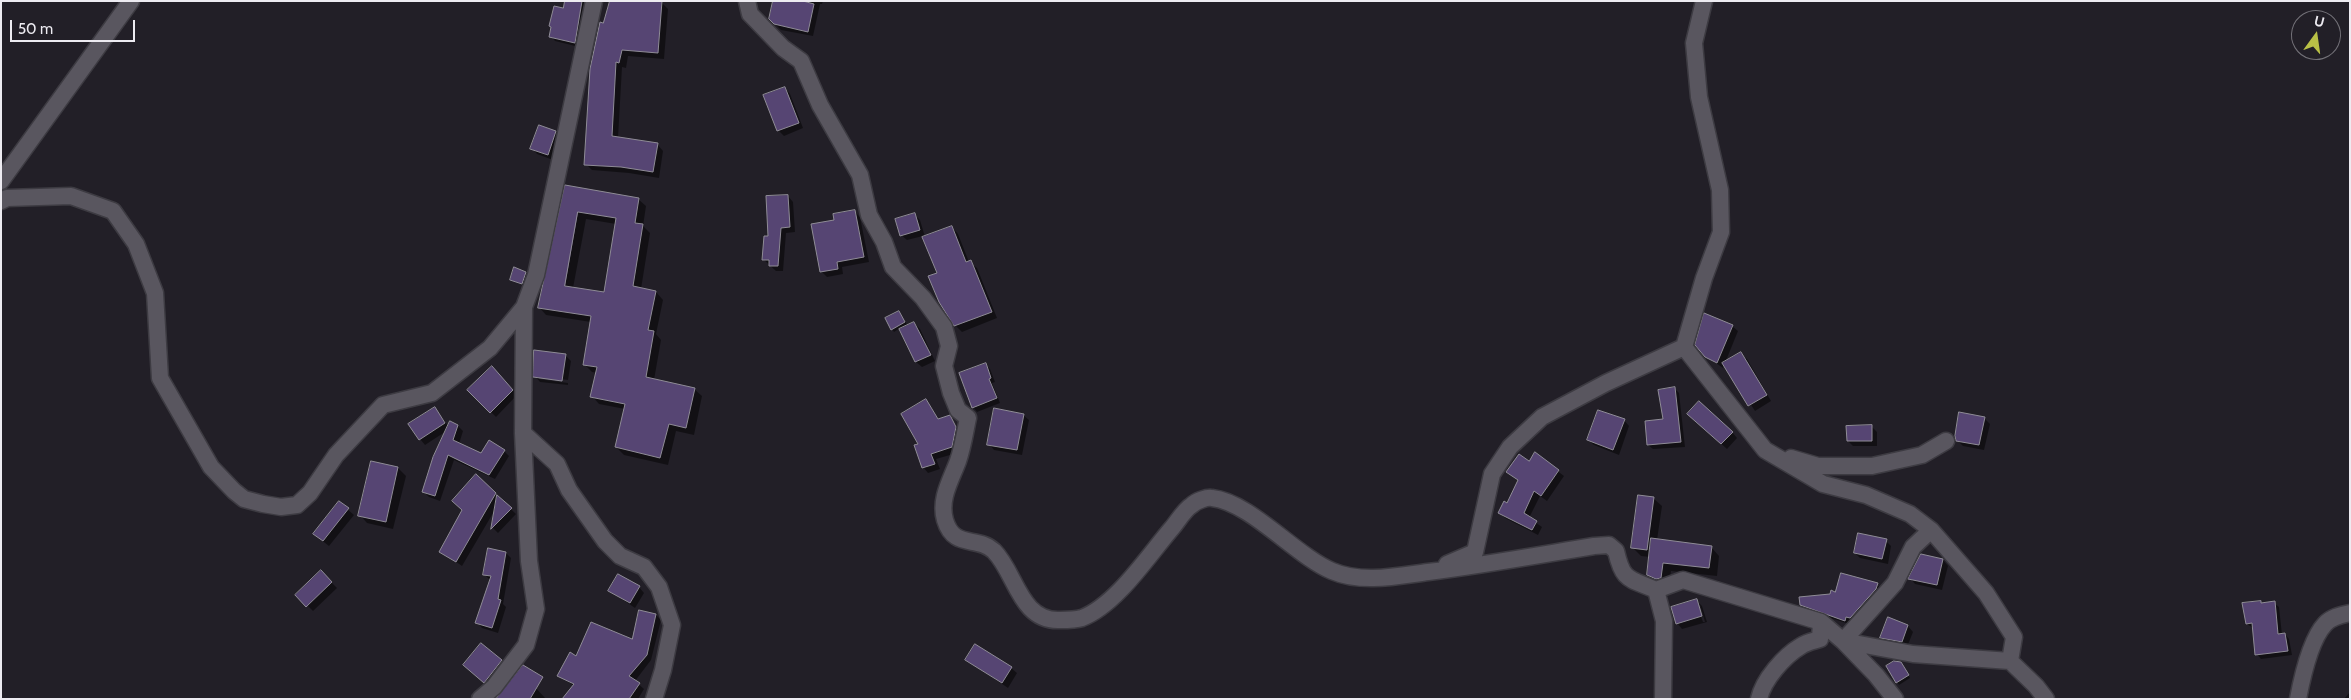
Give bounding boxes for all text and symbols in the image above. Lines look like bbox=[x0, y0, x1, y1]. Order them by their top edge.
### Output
scale bar bbox=[12, 10, 138, 42]
north arrow bbox=[2291, 10, 2341, 60]
text: U bbox=[2312, 11, 2326, 31]
text: 50 m bbox=[18, 20, 53, 38]

